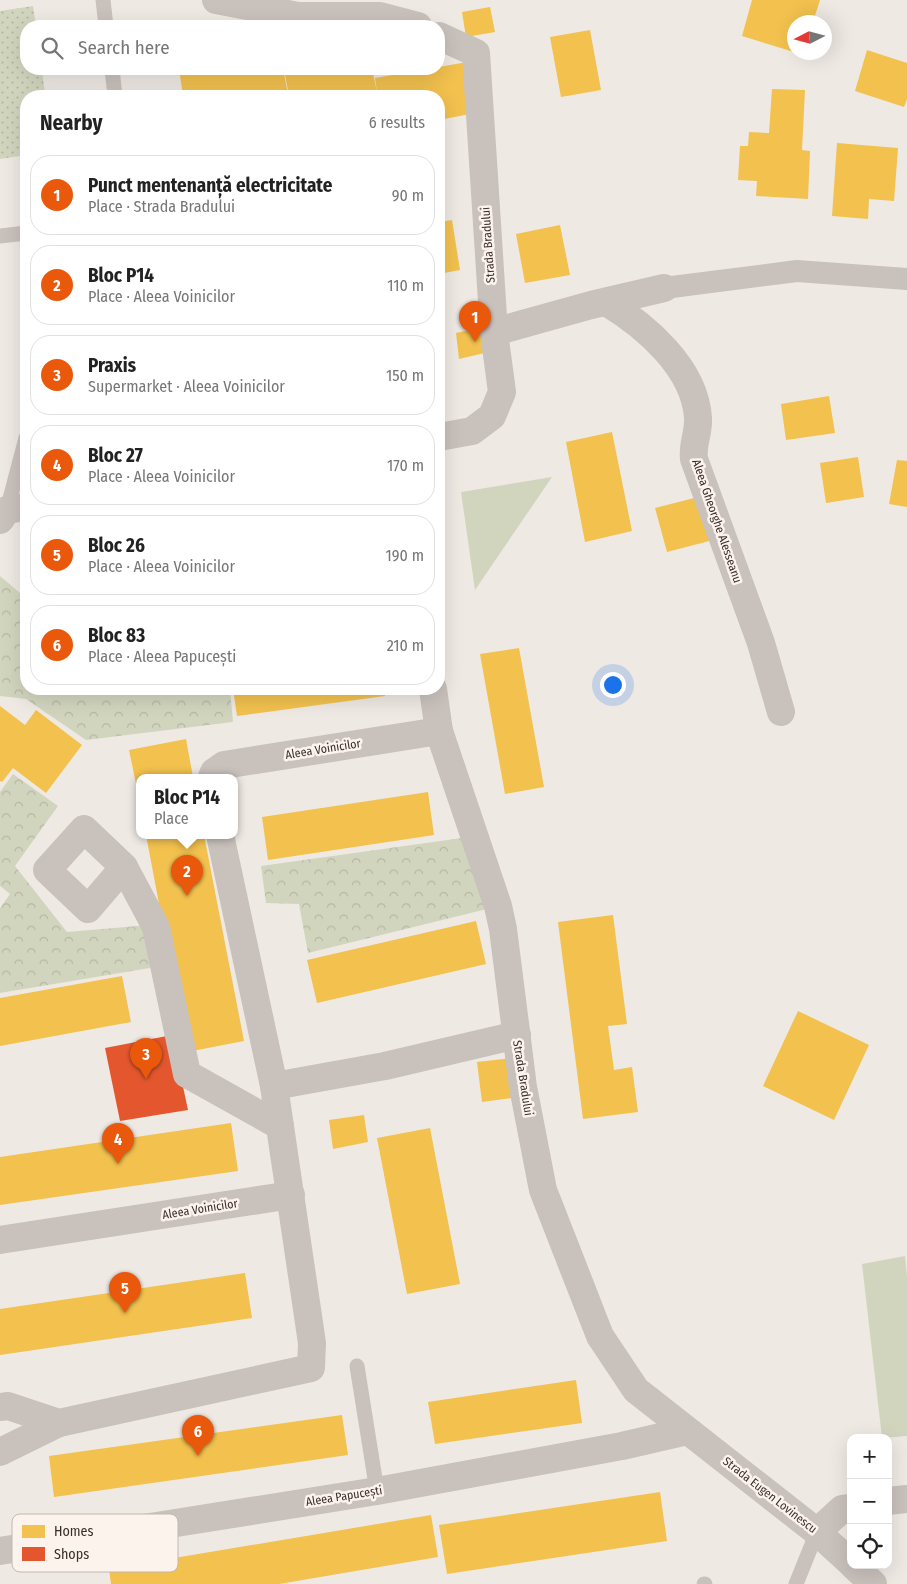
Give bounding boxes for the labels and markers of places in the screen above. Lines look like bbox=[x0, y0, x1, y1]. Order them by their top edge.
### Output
pin: 1 bbox=[459, 301, 491, 342]
pin: 2 bbox=[171, 855, 203, 896]
pin: 3 bbox=[130, 1038, 162, 1079]
pin: 4 bbox=[102, 1123, 134, 1164]
pin: 5 bbox=[109, 1272, 141, 1313]
pin: 6 bbox=[182, 1415, 214, 1456]

